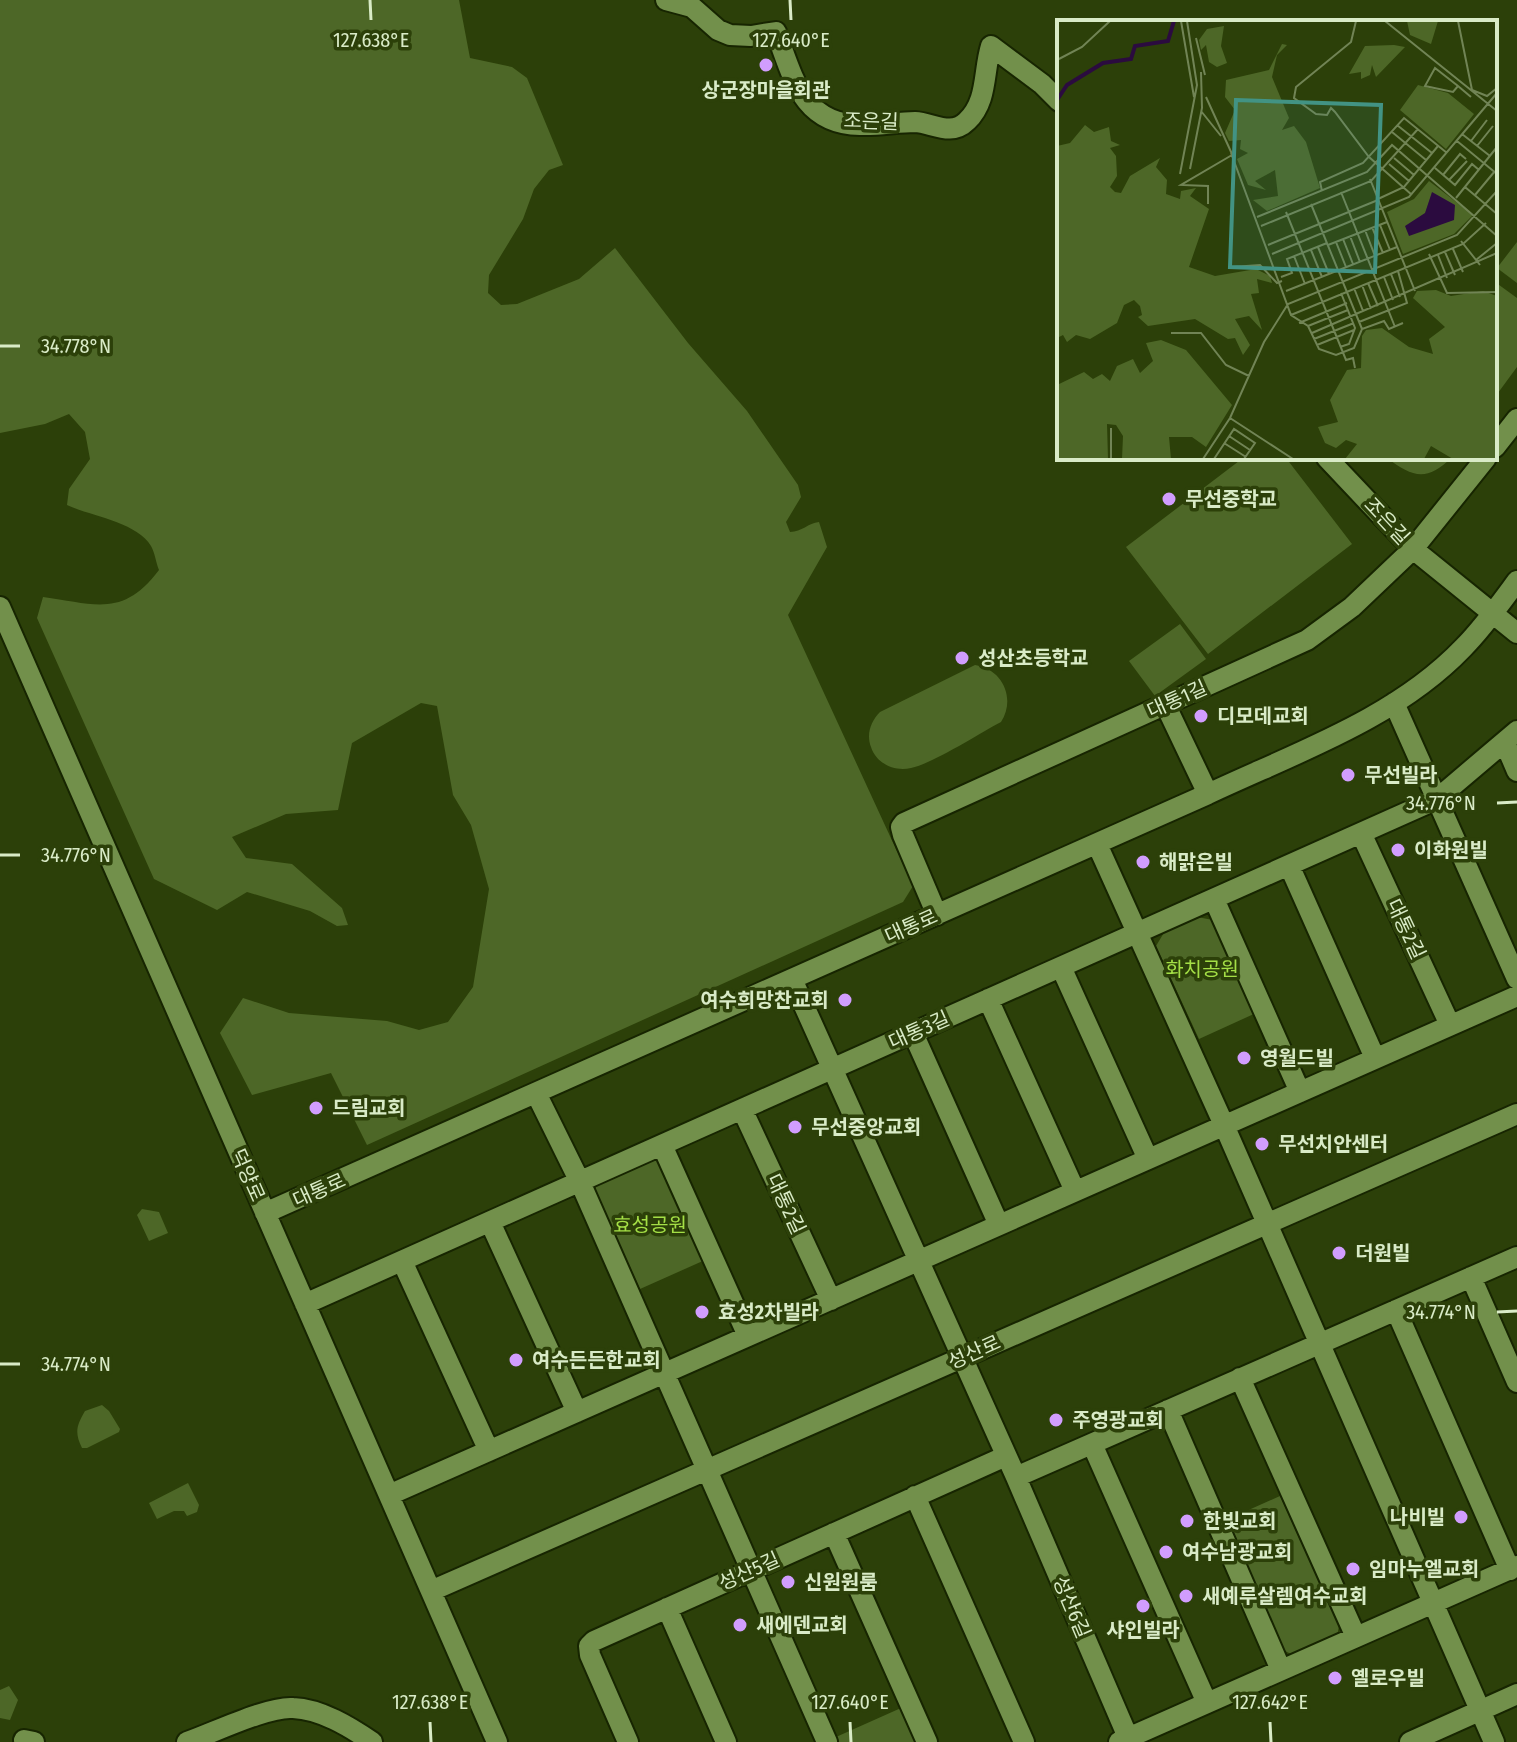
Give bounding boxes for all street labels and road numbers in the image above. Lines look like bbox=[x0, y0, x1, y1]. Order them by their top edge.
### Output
street label: 조은길 bbox=[843, 108, 899, 134]
street label: 조은길 bbox=[1359, 493, 1415, 549]
street label: 대통1길 bbox=[1143, 675, 1211, 723]
street label: 대통2길 bbox=[1382, 895, 1430, 963]
street label: 대통로 bbox=[881, 904, 941, 948]
street label: 대통3길 bbox=[885, 1006, 953, 1054]
street label: 덕양로 bbox=[226, 1145, 270, 1205]
street label: 대통로 bbox=[289, 1168, 349, 1212]
street label: 대통2길 bbox=[762, 1170, 810, 1238]
street label: 성산로 bbox=[944, 1330, 1004, 1374]
street label: 성산5길 bbox=[715, 1547, 783, 1595]
street label: 성산6길 bbox=[1048, 1572, 1096, 1642]

